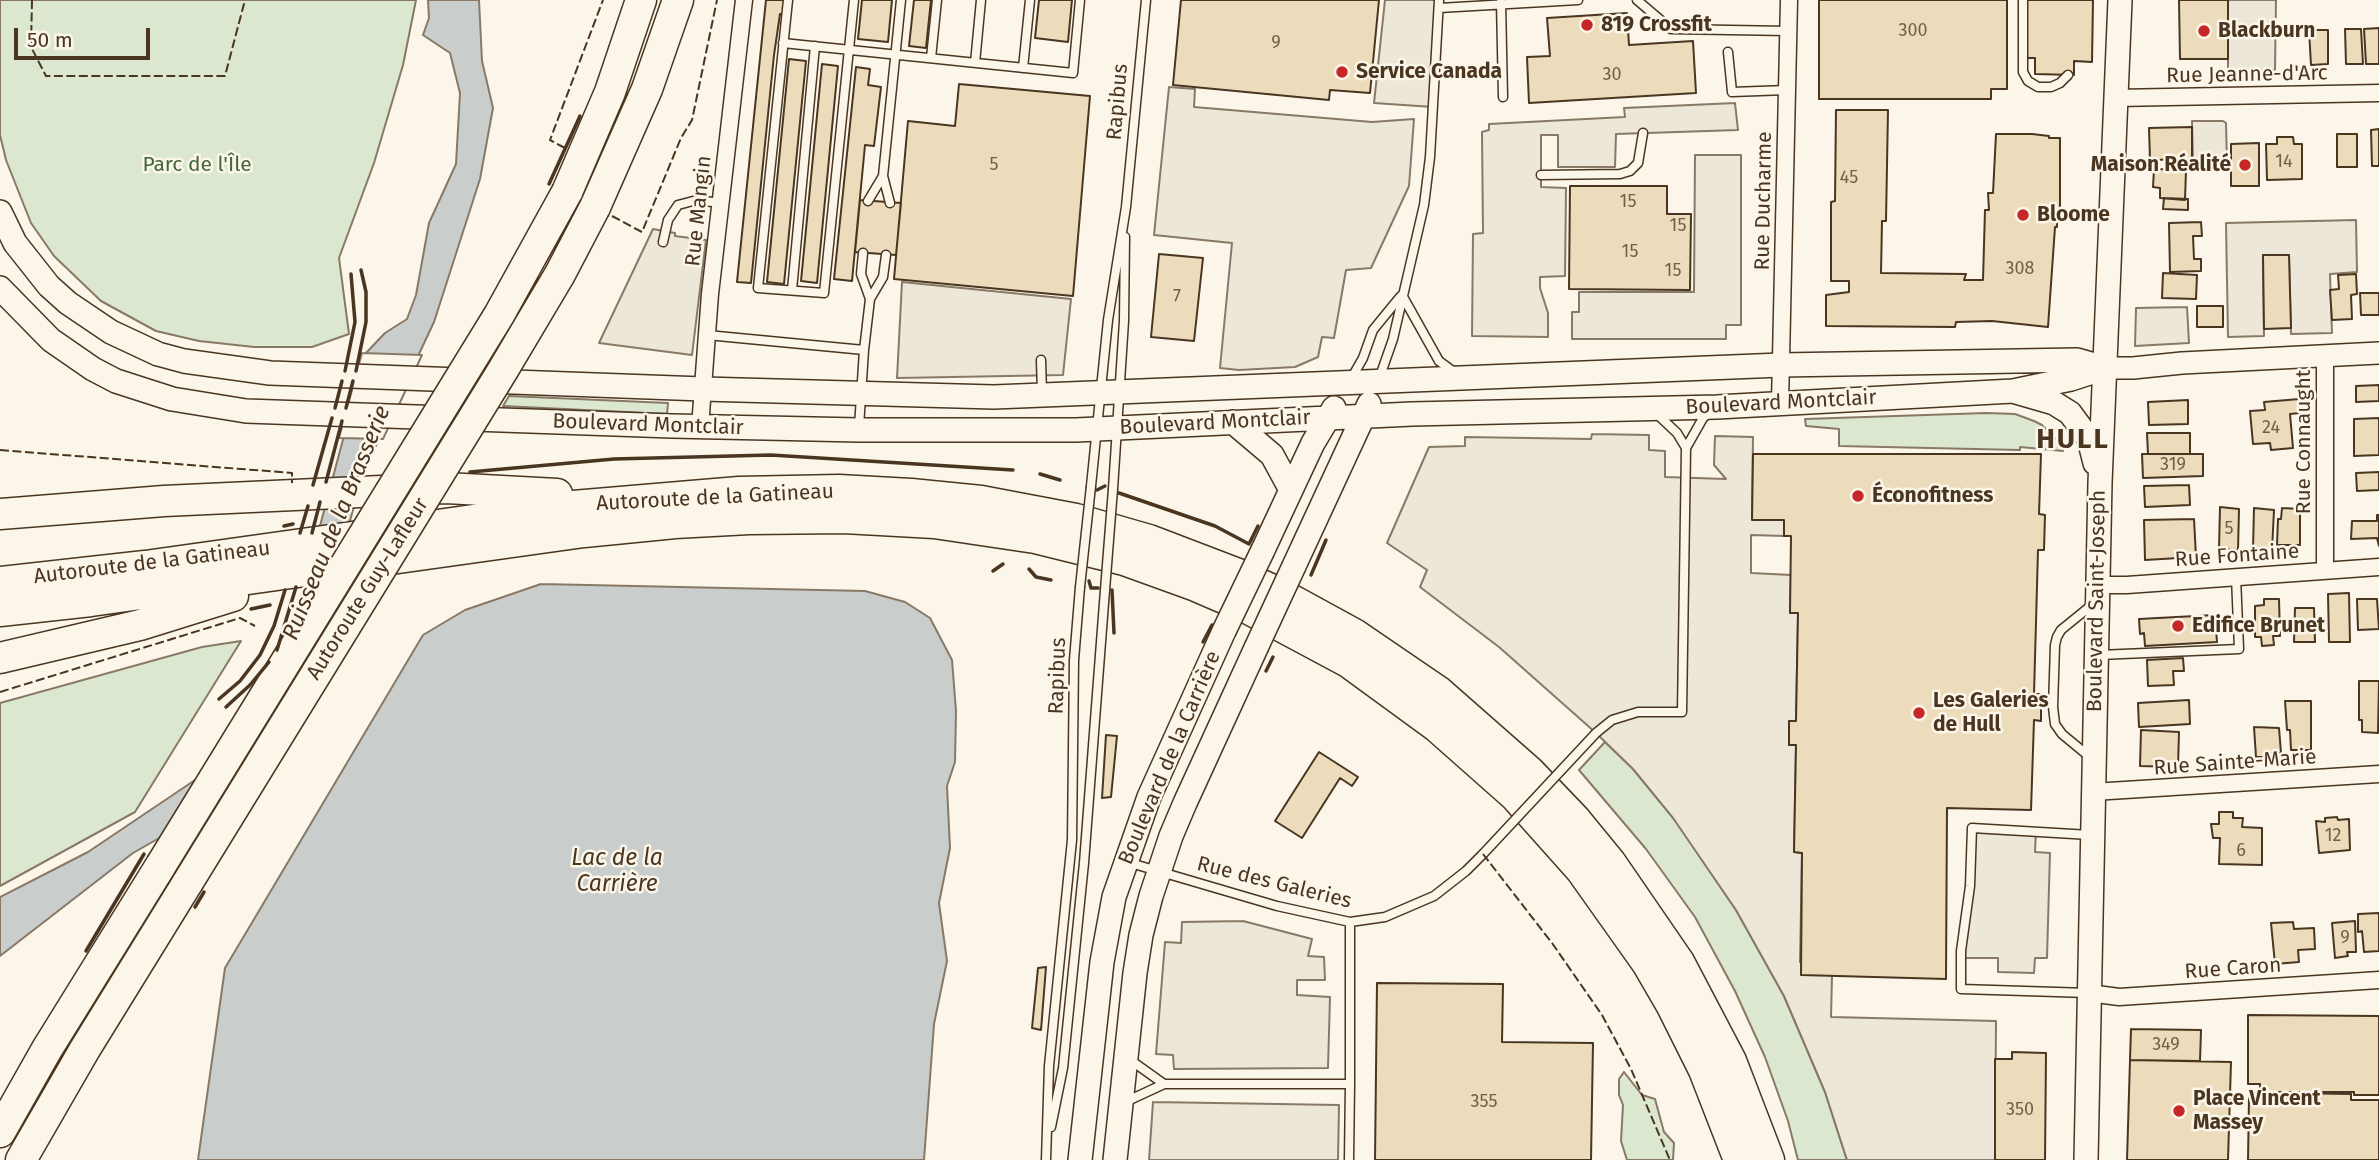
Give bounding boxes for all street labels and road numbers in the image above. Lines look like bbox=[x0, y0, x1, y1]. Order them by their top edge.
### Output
street label: Rue Jeanne-d'Arc bbox=[2166, 61, 2328, 89]
street label: Rapibus bbox=[1102, 63, 1134, 141]
street label: Rue Ducharme bbox=[1750, 131, 1778, 271]
street label: Rue Mangin bbox=[681, 154, 717, 268]
street label: Rue Connaught bbox=[2291, 370, 2317, 514]
street label: Boulevard Montclair bbox=[1685, 385, 1877, 421]
street label: Boulevard Montclair bbox=[1119, 405, 1311, 441]
street label: Boulevard Montclair bbox=[552, 409, 744, 441]
street label: Autoroute de la Gatineau bbox=[596, 479, 834, 517]
street label: Boulevard Saint-Joseph bbox=[2082, 490, 2112, 712]
street label: Autoroute Guy-Lafleur bbox=[302, 493, 434, 685]
street label: Autoroute de la Gatineau bbox=[32, 536, 272, 590]
street label: Rue Fontaine bbox=[2174, 539, 2300, 573]
street label: Rapibus bbox=[1044, 637, 1072, 715]
street label: Boulevard de la Carrière bbox=[1114, 647, 1226, 869]
street label: Rue Sainte-Marie bbox=[2153, 745, 2317, 781]
street label: Rue des Galeries bbox=[1194, 852, 1354, 914]
street label: Rue Caron bbox=[2184, 953, 2282, 985]

